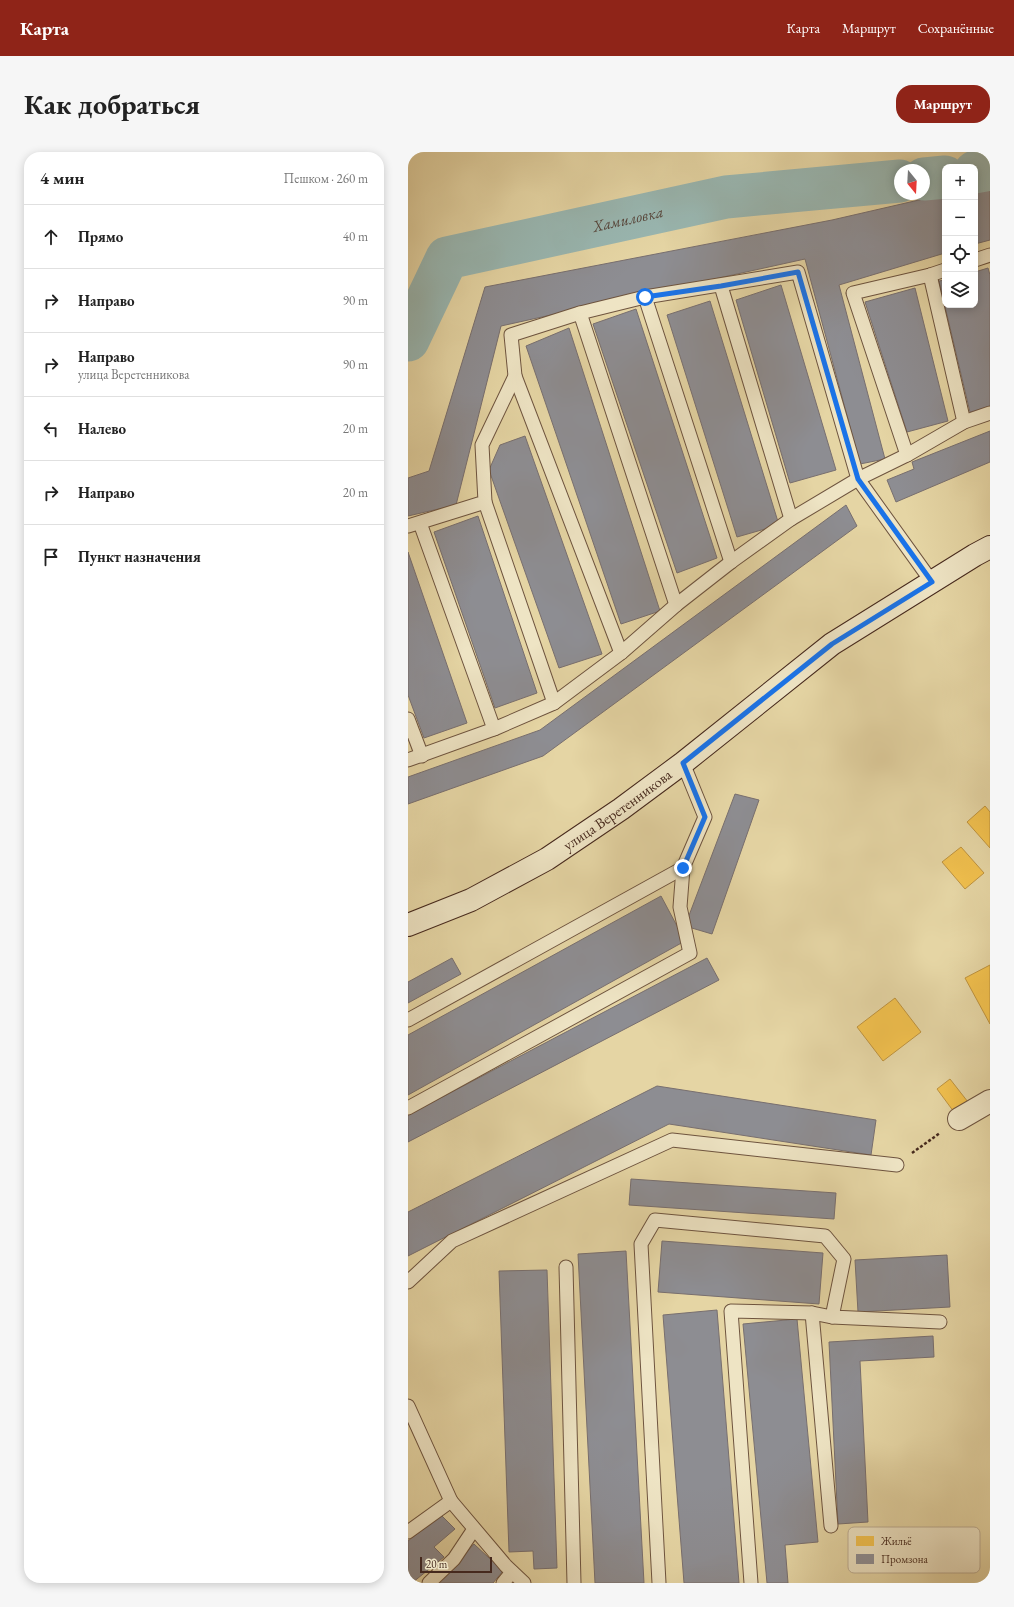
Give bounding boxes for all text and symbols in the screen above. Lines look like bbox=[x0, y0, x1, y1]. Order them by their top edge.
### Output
text: Карта bbox=[20, 16, 69, 41]
text: Карта bbox=[787, 19, 820, 37]
text: Маршрут bbox=[842, 19, 896, 37]
text: Сохранённые bbox=[918, 19, 994, 37]
button: Маршрут bbox=[896, 85, 990, 123]
text: Как добраться bbox=[24, 86, 200, 122]
north arrow bbox=[894, 164, 930, 200]
map controls bbox=[942, 164, 978, 308]
button: + bbox=[942, 164, 978, 200]
text: 4 мин bbox=[40, 167, 84, 189]
text: Пешком · 260 m bbox=[284, 170, 368, 187]
button: − bbox=[942, 200, 978, 236]
water label: Хамиловка bbox=[590, 201, 665, 237]
icon: ahead bbox=[40, 226, 62, 248]
text: Прямо bbox=[78, 227, 123, 246]
text: 40 m bbox=[343, 228, 368, 245]
button: locate bbox=[942, 236, 978, 272]
button: layers bbox=[942, 272, 978, 308]
route start bbox=[636, 288, 654, 306]
icon: right bbox=[40, 290, 62, 312]
text: Направо bbox=[78, 291, 135, 310]
text: 90 m bbox=[343, 292, 368, 309]
text: Направо bbox=[78, 347, 135, 366]
icon: right bbox=[40, 354, 62, 376]
text: 90 m bbox=[343, 356, 368, 373]
text: улица Веретенникова bbox=[78, 366, 189, 383]
icon: left bbox=[40, 418, 62, 440]
text: Налево bbox=[78, 419, 126, 438]
text: 20 m bbox=[343, 420, 368, 437]
icon: right bbox=[40, 482, 62, 504]
text: Направо bbox=[78, 483, 135, 502]
text: 20 m bbox=[343, 484, 368, 501]
icon: arrive bbox=[40, 546, 62, 568]
text: Пункт назначения bbox=[78, 547, 201, 566]
street label: улица Веретенникова bbox=[559, 765, 675, 854]
route end bbox=[674, 859, 692, 877]
legend bbox=[848, 1527, 980, 1573]
text: Жильё bbox=[880, 1534, 912, 1548]
text: Промзона bbox=[881, 1552, 928, 1566]
scale bar bbox=[420, 1555, 492, 1574]
text: 20 m bbox=[426, 1557, 447, 1571]

